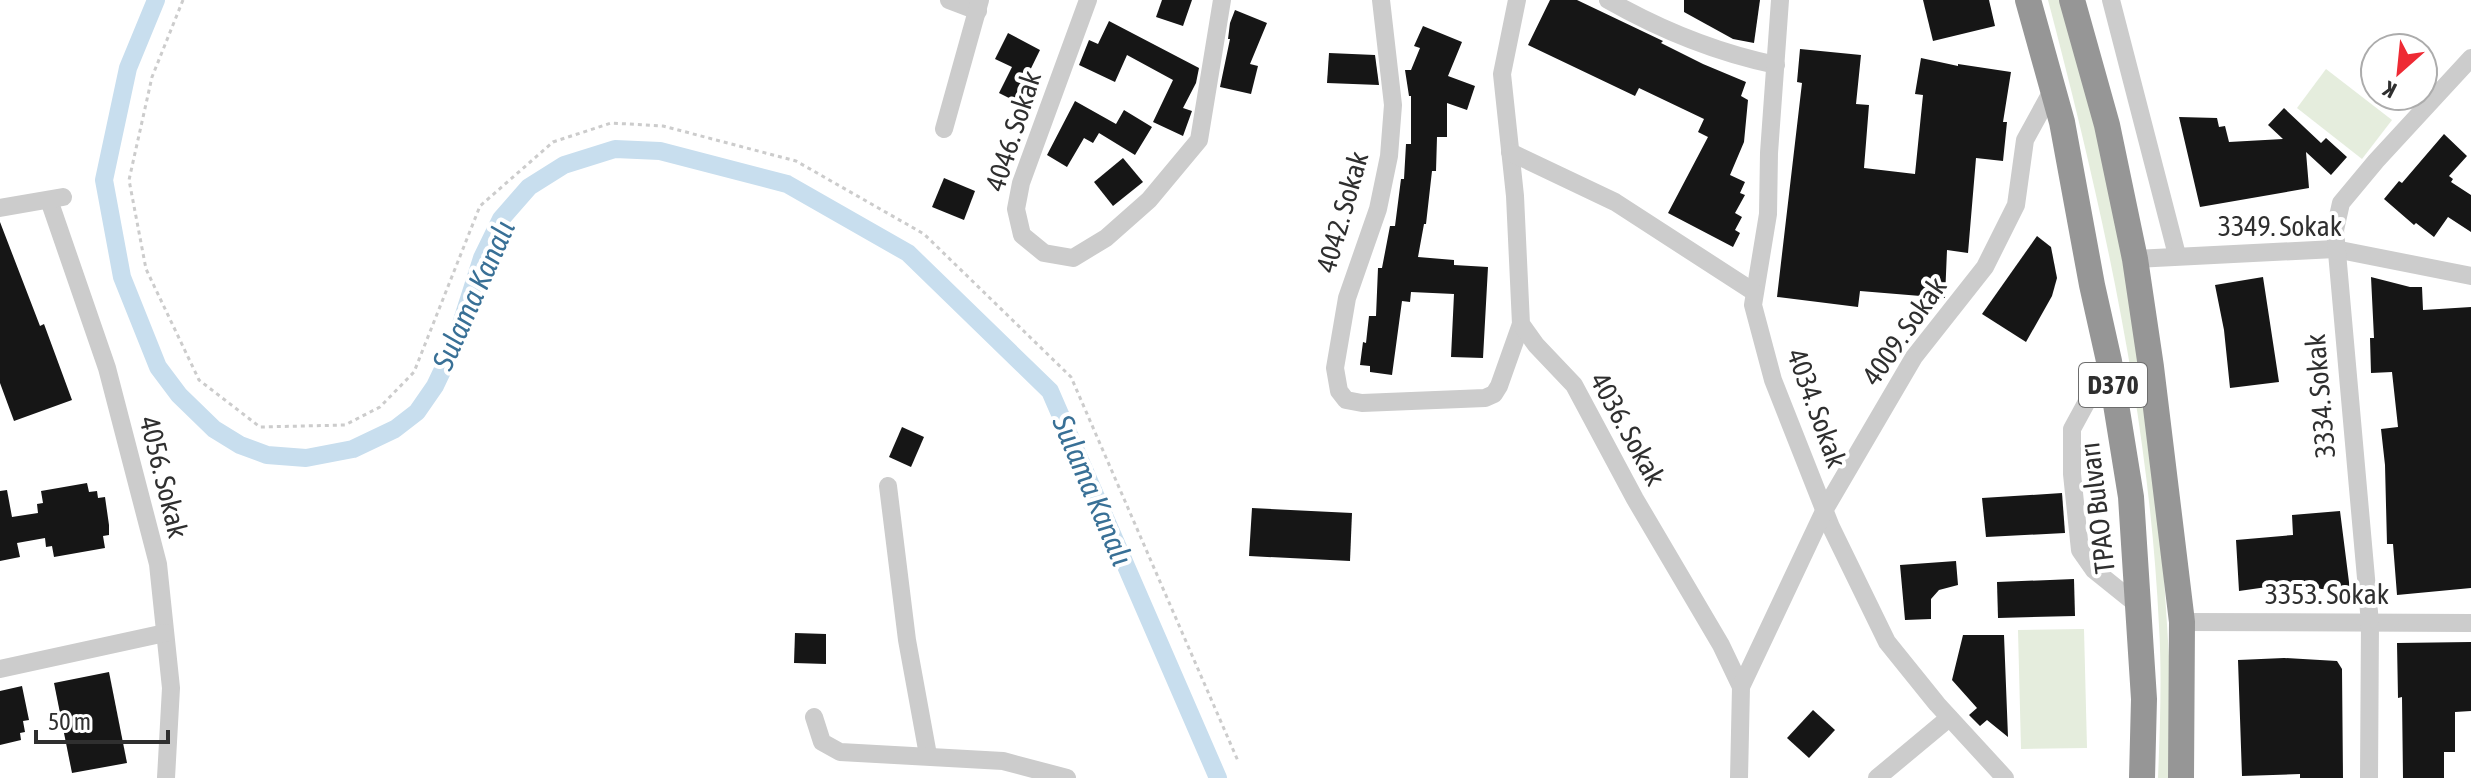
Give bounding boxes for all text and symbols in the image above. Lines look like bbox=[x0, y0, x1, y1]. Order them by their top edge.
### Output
north arrow bbox=[2359, 32, 2439, 112]
street label: 4046. Sokak bbox=[979, 67, 1047, 195]
text: K bbox=[2379, 76, 2401, 104]
street label: 4042. Sokak bbox=[1310, 148, 1374, 276]
street label: 3349. Sokak bbox=[2218, 210, 2342, 242]
water label: Sulama Kanalı bbox=[425, 215, 521, 376]
street label: 4009. Sokak bbox=[1855, 271, 1953, 391]
street label: 3334. Sokak bbox=[2299, 333, 2341, 459]
street label: 4034. Sokak bbox=[1781, 344, 1853, 472]
road number: D370 bbox=[2079, 363, 2147, 407]
street label: 4036. Sokak bbox=[1584, 367, 1672, 491]
water label: Sulama Kanalı bbox=[1046, 409, 1140, 570]
street label: 4056. Sokak bbox=[133, 413, 195, 541]
street label: TPAO Bulvarı bbox=[2073, 441, 2121, 575]
street label: 3353. Sokak bbox=[2265, 578, 2389, 610]
scale bar bbox=[36, 694, 168, 744]
text: 50 m bbox=[48, 708, 91, 735]

